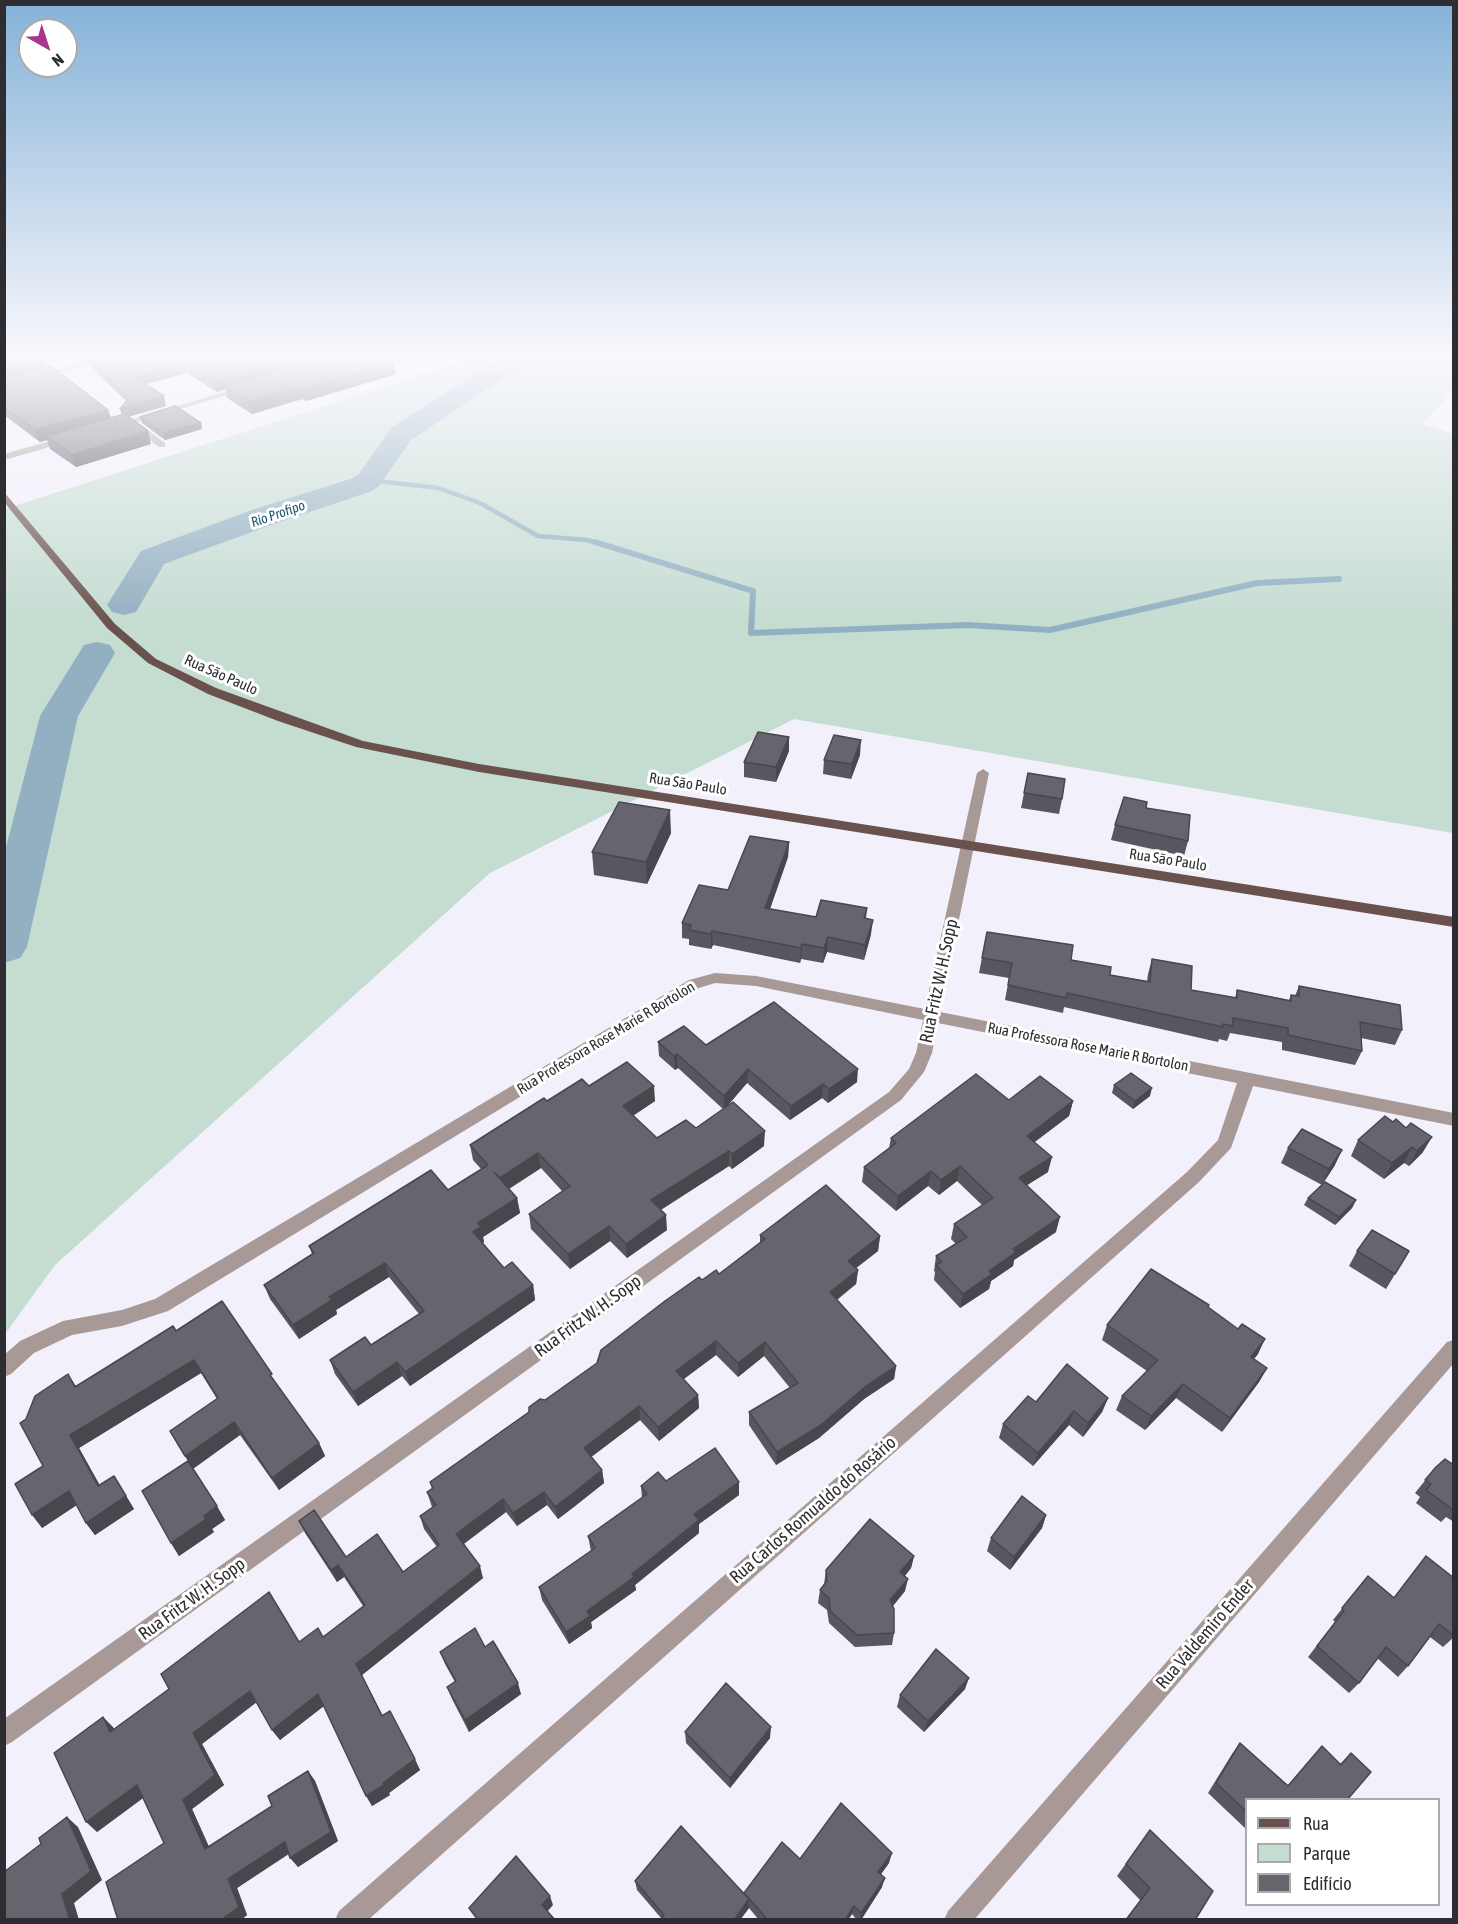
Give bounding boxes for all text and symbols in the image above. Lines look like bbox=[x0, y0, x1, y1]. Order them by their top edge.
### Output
north arrow bbox=[18, 18, 78, 78]
text: N bbox=[49, 50, 67, 70]
water label: Rio Profipo bbox=[249, 497, 307, 531]
street label: Rua São Paulo bbox=[182, 651, 260, 699]
street label: Rua São Paulo bbox=[648, 769, 728, 799]
street label: Rua São Paulo bbox=[1128, 845, 1208, 875]
street label: Rua Fritz W. H. Sopp bbox=[915, 917, 963, 1045]
street label: Rua Professora Rose Marie R Bortolon bbox=[514, 978, 698, 1098]
street label: Rua Professora Rose Marie R Bortolon bbox=[986, 1019, 1190, 1075]
street label: Rua Fritz W. H. Sopp bbox=[531, 1270, 645, 1362]
street label: Rua Carlos Romualdo do Rosário bbox=[725, 1432, 901, 1588]
street label: Rua Fritz W. H. Sopp bbox=[135, 1553, 249, 1645]
street label: Rua Valdemiro Ender bbox=[1152, 1575, 1258, 1693]
legend bbox=[1245, 1798, 1440, 1906]
text: Rua bbox=[1303, 1813, 1329, 1834]
text: Parque bbox=[1303, 1843, 1351, 1864]
text: Edifício bbox=[1303, 1873, 1352, 1894]

